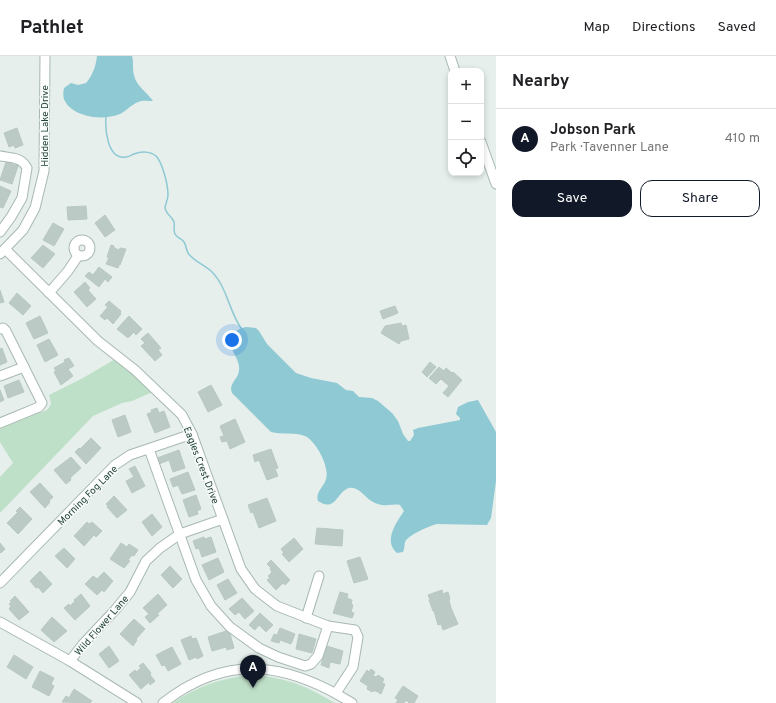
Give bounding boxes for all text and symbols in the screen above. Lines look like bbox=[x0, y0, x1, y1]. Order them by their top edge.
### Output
text: Pathlet bbox=[20, 16, 84, 40]
text: Map bbox=[584, 19, 610, 36]
text: Directions bbox=[632, 19, 696, 36]
text: Saved bbox=[718, 19, 756, 36]
map controls bbox=[448, 68, 484, 176]
button: + bbox=[448, 68, 484, 104]
text: Nearby bbox=[512, 71, 569, 93]
street label: Hidden Lake Drive bbox=[39, 85, 52, 167]
button: − bbox=[448, 104, 484, 140]
text: Jobson Park bbox=[550, 121, 636, 140]
text: A bbox=[520, 131, 530, 147]
text: 410 m bbox=[725, 131, 760, 147]
button: locate bbox=[448, 140, 484, 176]
text: Park · Tavenner Lane bbox=[550, 140, 669, 156]
button: Save bbox=[512, 180, 632, 217]
button: Share bbox=[640, 180, 760, 217]
your location bbox=[222, 330, 242, 350]
street label: Eagles Crest Drive bbox=[180, 425, 221, 506]
street label: Morning Fog Lane bbox=[55, 463, 121, 529]
street label: Wild Flower Lane bbox=[72, 593, 132, 659]
pin: A bbox=[240, 655, 266, 688]

